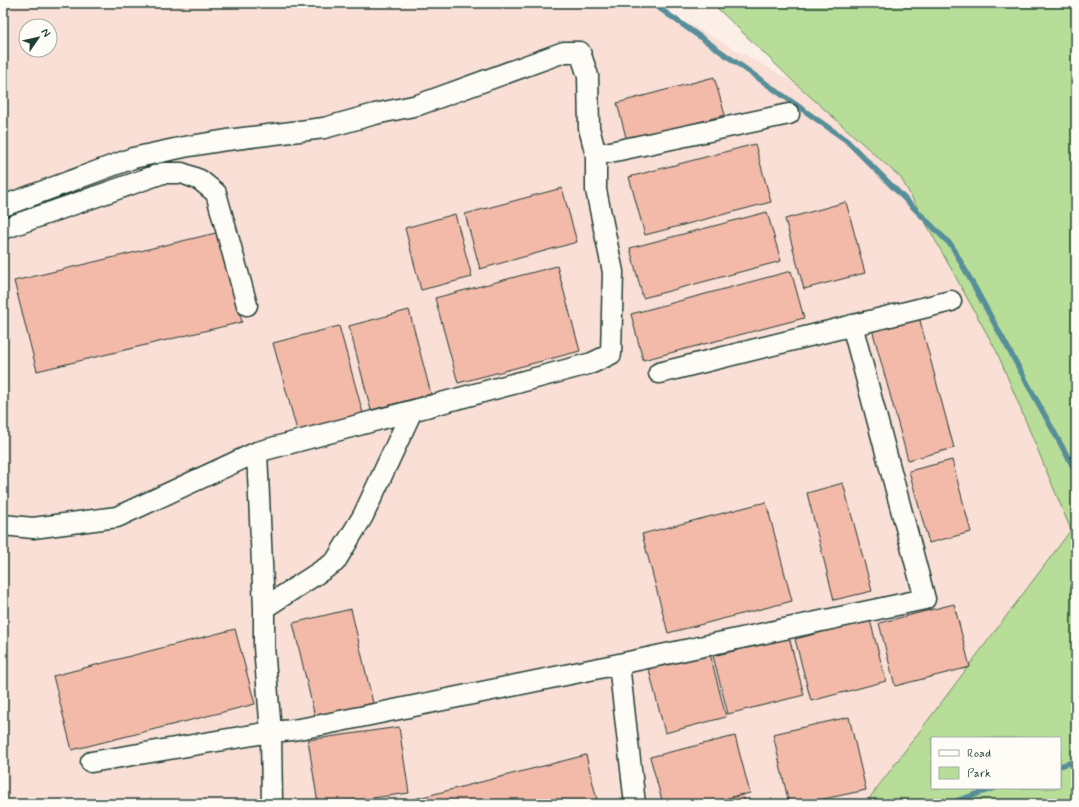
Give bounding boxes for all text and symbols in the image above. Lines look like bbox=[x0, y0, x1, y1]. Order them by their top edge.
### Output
north arrow bbox=[18, 18, 58, 58]
text: N bbox=[38, 26, 53, 40]
legend bbox=[931, 737, 1061, 789]
text: Road bbox=[967, 746, 991, 762]
text: Park bbox=[967, 766, 991, 782]

